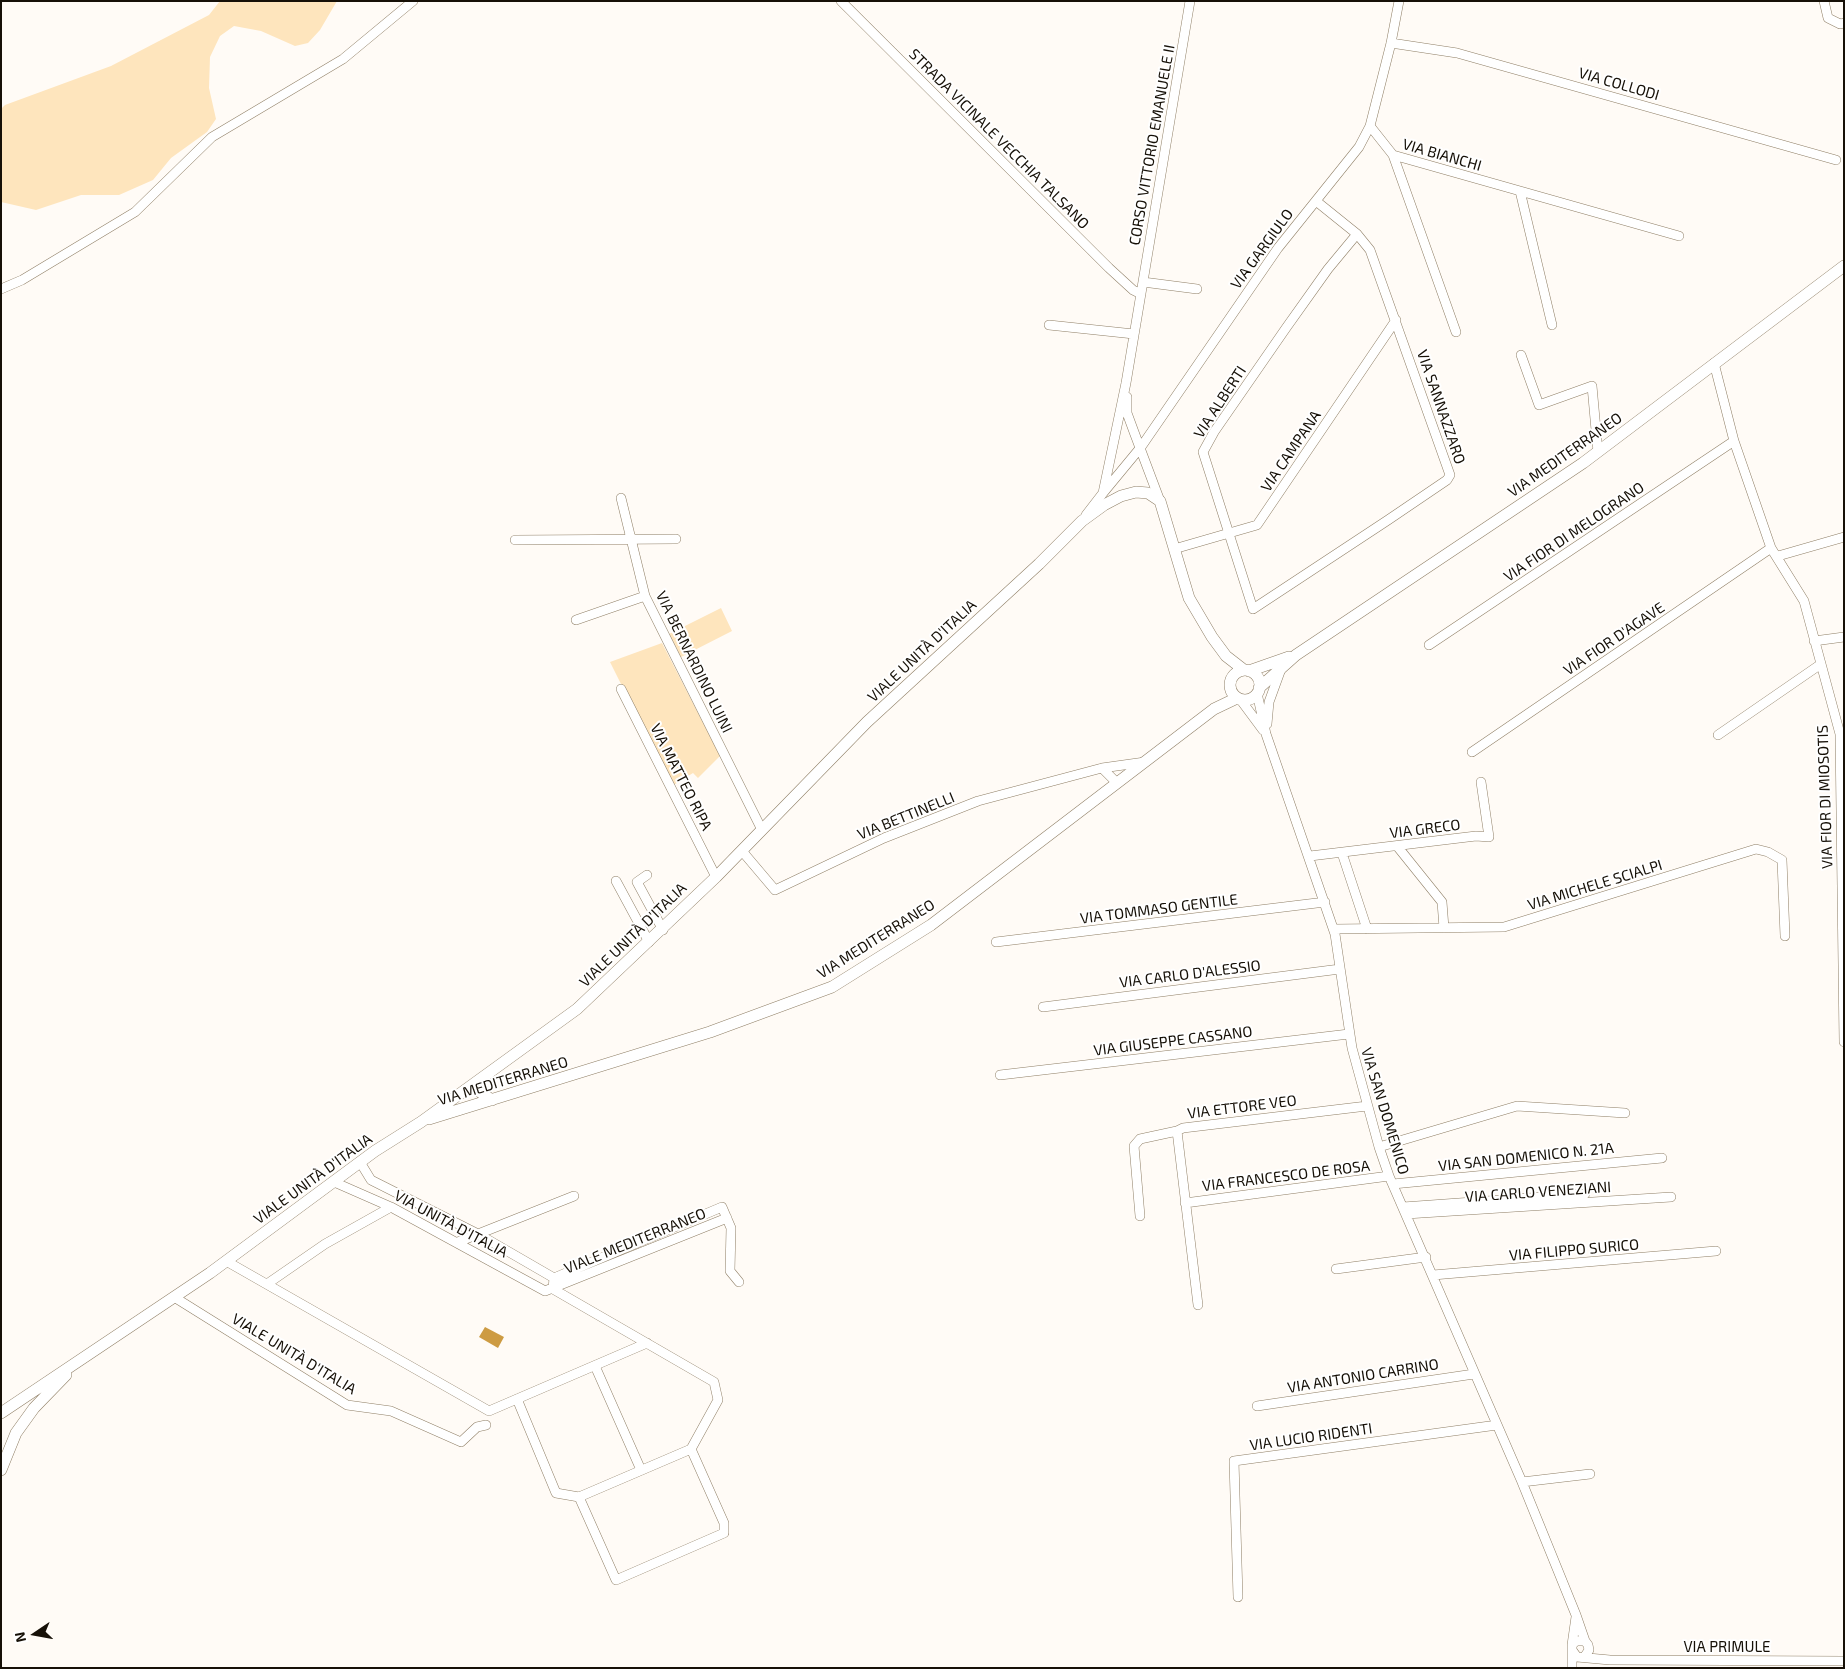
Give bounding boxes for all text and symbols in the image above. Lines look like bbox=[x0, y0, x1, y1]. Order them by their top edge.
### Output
street label: CORSO VITTORIO EMANUELE II bbox=[1125, 43, 1179, 247]
street label: STRADA VICINALE VECCHIA TALSANO bbox=[905, 45, 1093, 233]
street label: VIA COLLODI bbox=[1577, 64, 1661, 104]
street label: VIA BIANCHI bbox=[1400, 135, 1484, 175]
street label: VIA GARGIULO bbox=[1227, 205, 1297, 293]
street label: VIA SANNAZZARO bbox=[1413, 348, 1469, 466]
street label: VIA ALBERTI bbox=[1190, 363, 1250, 441]
street label: VIA CAMPANA bbox=[1257, 407, 1325, 495]
street label: VIA MEDITERRANEO bbox=[1505, 409, 1625, 501]
street label: VIA FIOR DI MELOGRANO bbox=[1500, 478, 1648, 586]
street label: VIA BERNARDINO LUINI bbox=[652, 588, 736, 736]
street label: VIALE UNITÀ D'ITALIA bbox=[864, 596, 980, 706]
street label: VIA FIOR D'AGAVE bbox=[1560, 599, 1668, 679]
street label: VIA MATTEO RIPA bbox=[646, 721, 716, 833]
street label: VIA FIOR DI MIOSOTIS bbox=[1813, 725, 1837, 869]
street label: VIA BETTINELLI bbox=[855, 788, 957, 844]
street label: VIA GRECO bbox=[1389, 816, 1461, 842]
street label: VIA MICHELE SCIALPI bbox=[1525, 856, 1665, 914]
street label: VIALE UNITÀ D'ITALIA bbox=[576, 879, 690, 991]
street label: VIA TOMMASO GENTILE bbox=[1079, 890, 1239, 928]
street label: VIA MEDITERRANEO bbox=[814, 896, 938, 982]
street label: VIA CARLO D'ALESSIO bbox=[1118, 956, 1262, 992]
street label: VIA GIUSEPPE CASSANO bbox=[1093, 1022, 1253, 1060]
street label: VIA SAN DOMENICO bbox=[1357, 1045, 1413, 1177]
street label: VIA MEDITERRANEO bbox=[436, 1053, 570, 1109]
street label: VIA ETTORE VEO bbox=[1186, 1091, 1298, 1123]
street label: VIALE UNITÀ D'ITALIA bbox=[250, 1130, 376, 1228]
street label: VIA SAN DOMENICO N. 21A bbox=[1437, 1139, 1615, 1175]
street label: VIA FRANCESCO DE ROSA bbox=[1201, 1157, 1371, 1195]
street label: VIA CARLO VENEZIANI bbox=[1464, 1178, 1612, 1206]
street label: VIA UNITÀ D'ITALIA bbox=[391, 1187, 511, 1261]
street label: VIALE MEDITERRANEO bbox=[562, 1204, 708, 1278]
street label: VIA FILIPPO SURICO bbox=[1508, 1235, 1640, 1265]
street label: VIALE UNITÀ D'ITALIA bbox=[229, 1310, 359, 1398]
street label: VIA ANTONIO CARRINO bbox=[1286, 1355, 1440, 1397]
street label: VIA LUCIO RIDENTI bbox=[1248, 1419, 1374, 1455]
north arrow bbox=[10, 1609, 60, 1659]
text: N bbox=[10, 1631, 29, 1644]
street label: VIA PRIMULE bbox=[1683, 1638, 1771, 1656]

